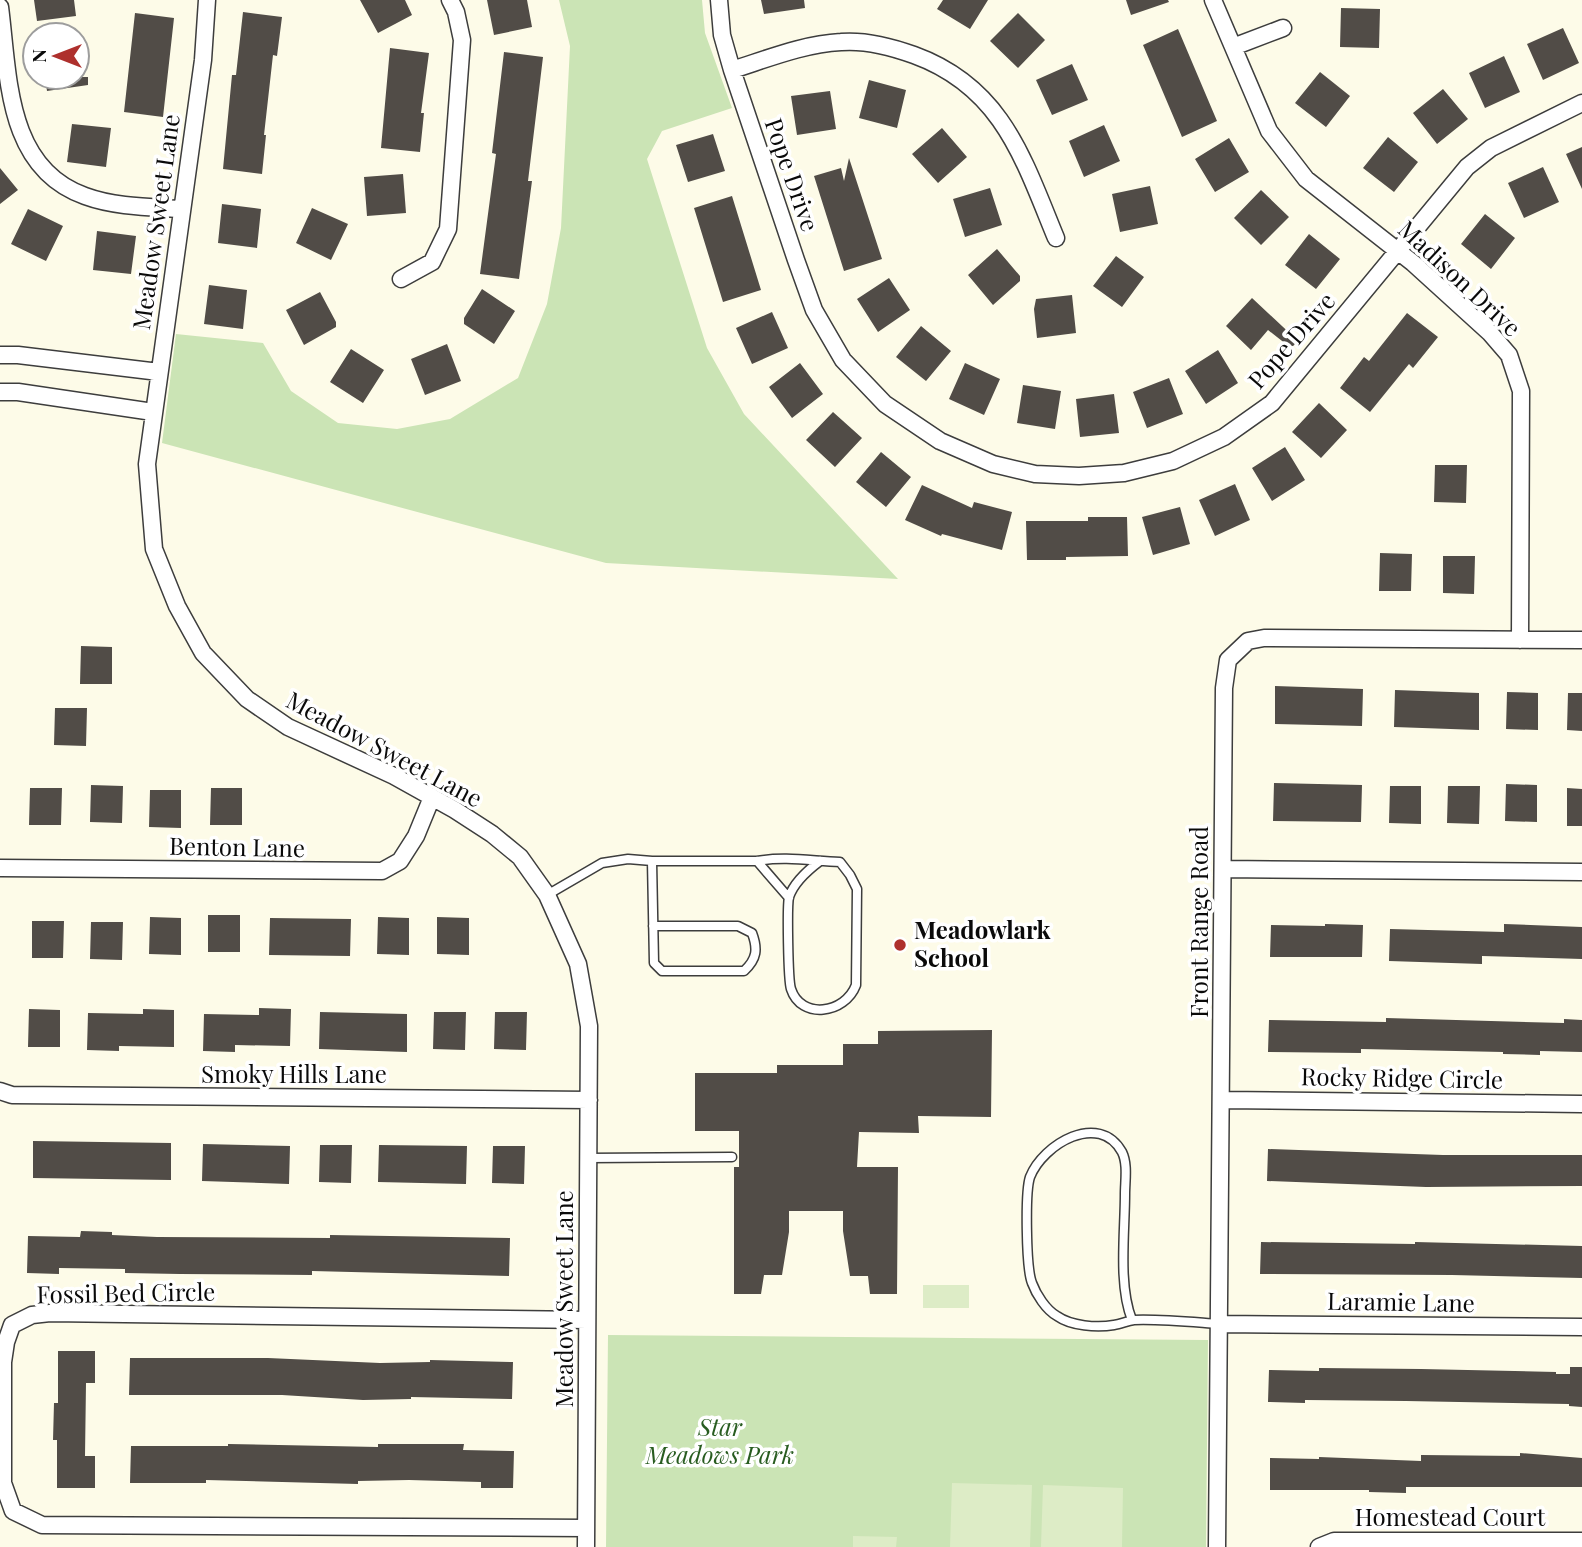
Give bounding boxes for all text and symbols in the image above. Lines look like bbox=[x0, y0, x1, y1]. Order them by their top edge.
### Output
north arrow bbox=[21, 21, 91, 91]
text: N bbox=[25, 49, 51, 63]
street label: Meadow Sweet Lane bbox=[124, 112, 186, 332]
street label: Pope Drive bbox=[759, 113, 827, 235]
street label: Madison Drive bbox=[1392, 212, 1529, 343]
street label: Pope Drive bbox=[1240, 285, 1341, 395]
street label: Meadow Sweet Lane bbox=[281, 683, 488, 813]
street label: Front Range Road bbox=[1182, 826, 1214, 1018]
street label: Benton Lane bbox=[169, 829, 305, 863]
place label: Meadowlark School bbox=[914, 913, 1052, 973]
marker: Meadowlark School bbox=[892, 937, 908, 953]
street label: Smoky Hills Lane bbox=[201, 1057, 387, 1089]
street label: Rocky Ridge Circle bbox=[1301, 1059, 1503, 1095]
street label: Meadow Sweet Lane bbox=[547, 1190, 579, 1408]
street label: Fossil Bed Circle bbox=[36, 1274, 216, 1310]
street label: Laramie Lane bbox=[1327, 1284, 1475, 1318]
park label: Star Meadows Park bbox=[645, 1410, 794, 1470]
street label: Homestead Court bbox=[1355, 1500, 1546, 1532]

